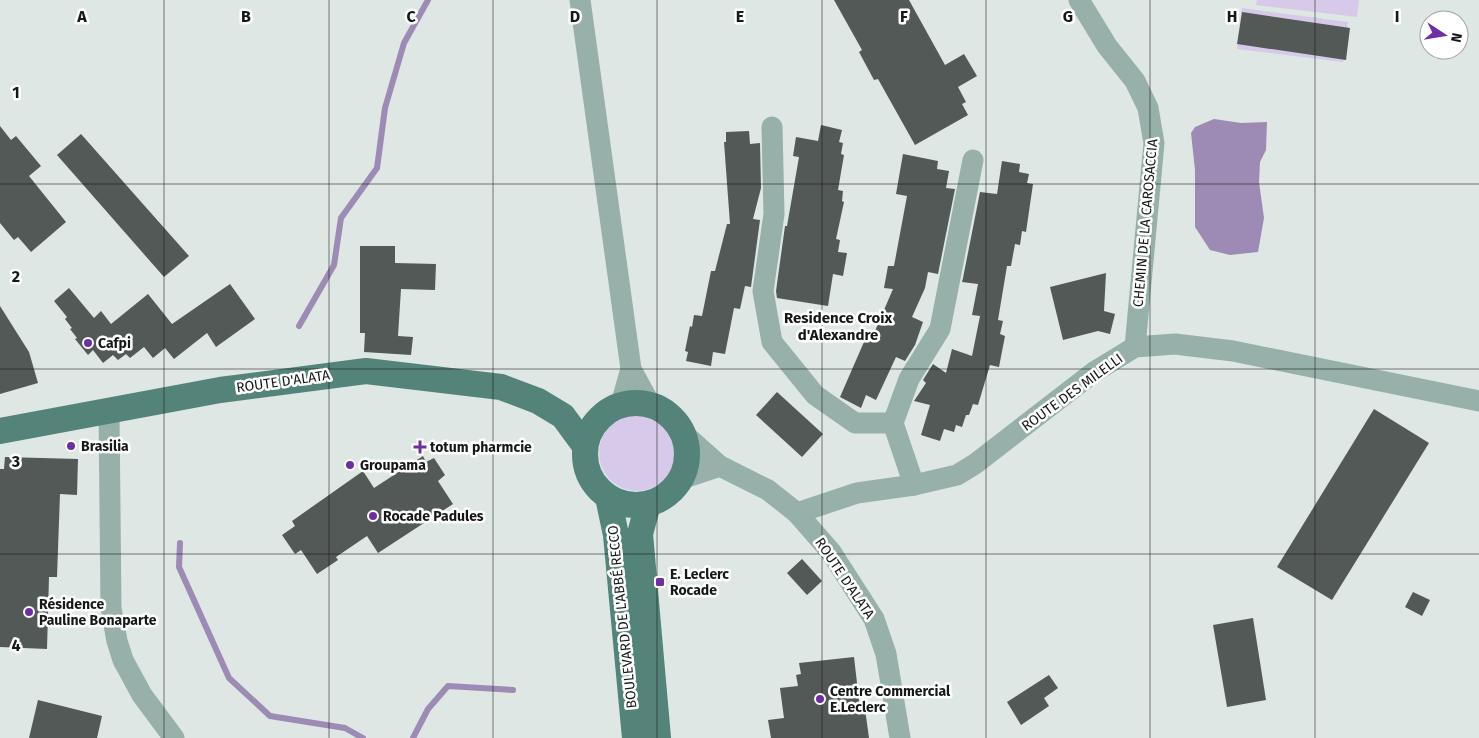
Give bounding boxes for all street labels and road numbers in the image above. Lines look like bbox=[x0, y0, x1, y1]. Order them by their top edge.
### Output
street label: CHEMIN DE LA CAROSACCIA bbox=[1130, 138, 1161, 308]
street label: ROUTE DES MILELLI bbox=[1018, 350, 1126, 435]
street label: ROUTE D'ALATA bbox=[235, 367, 331, 396]
street label: BOULEVARD DE L'ABBÉ RECCO bbox=[603, 525, 641, 709]
street label: ROUTE D'ALATA bbox=[811, 534, 878, 622]

